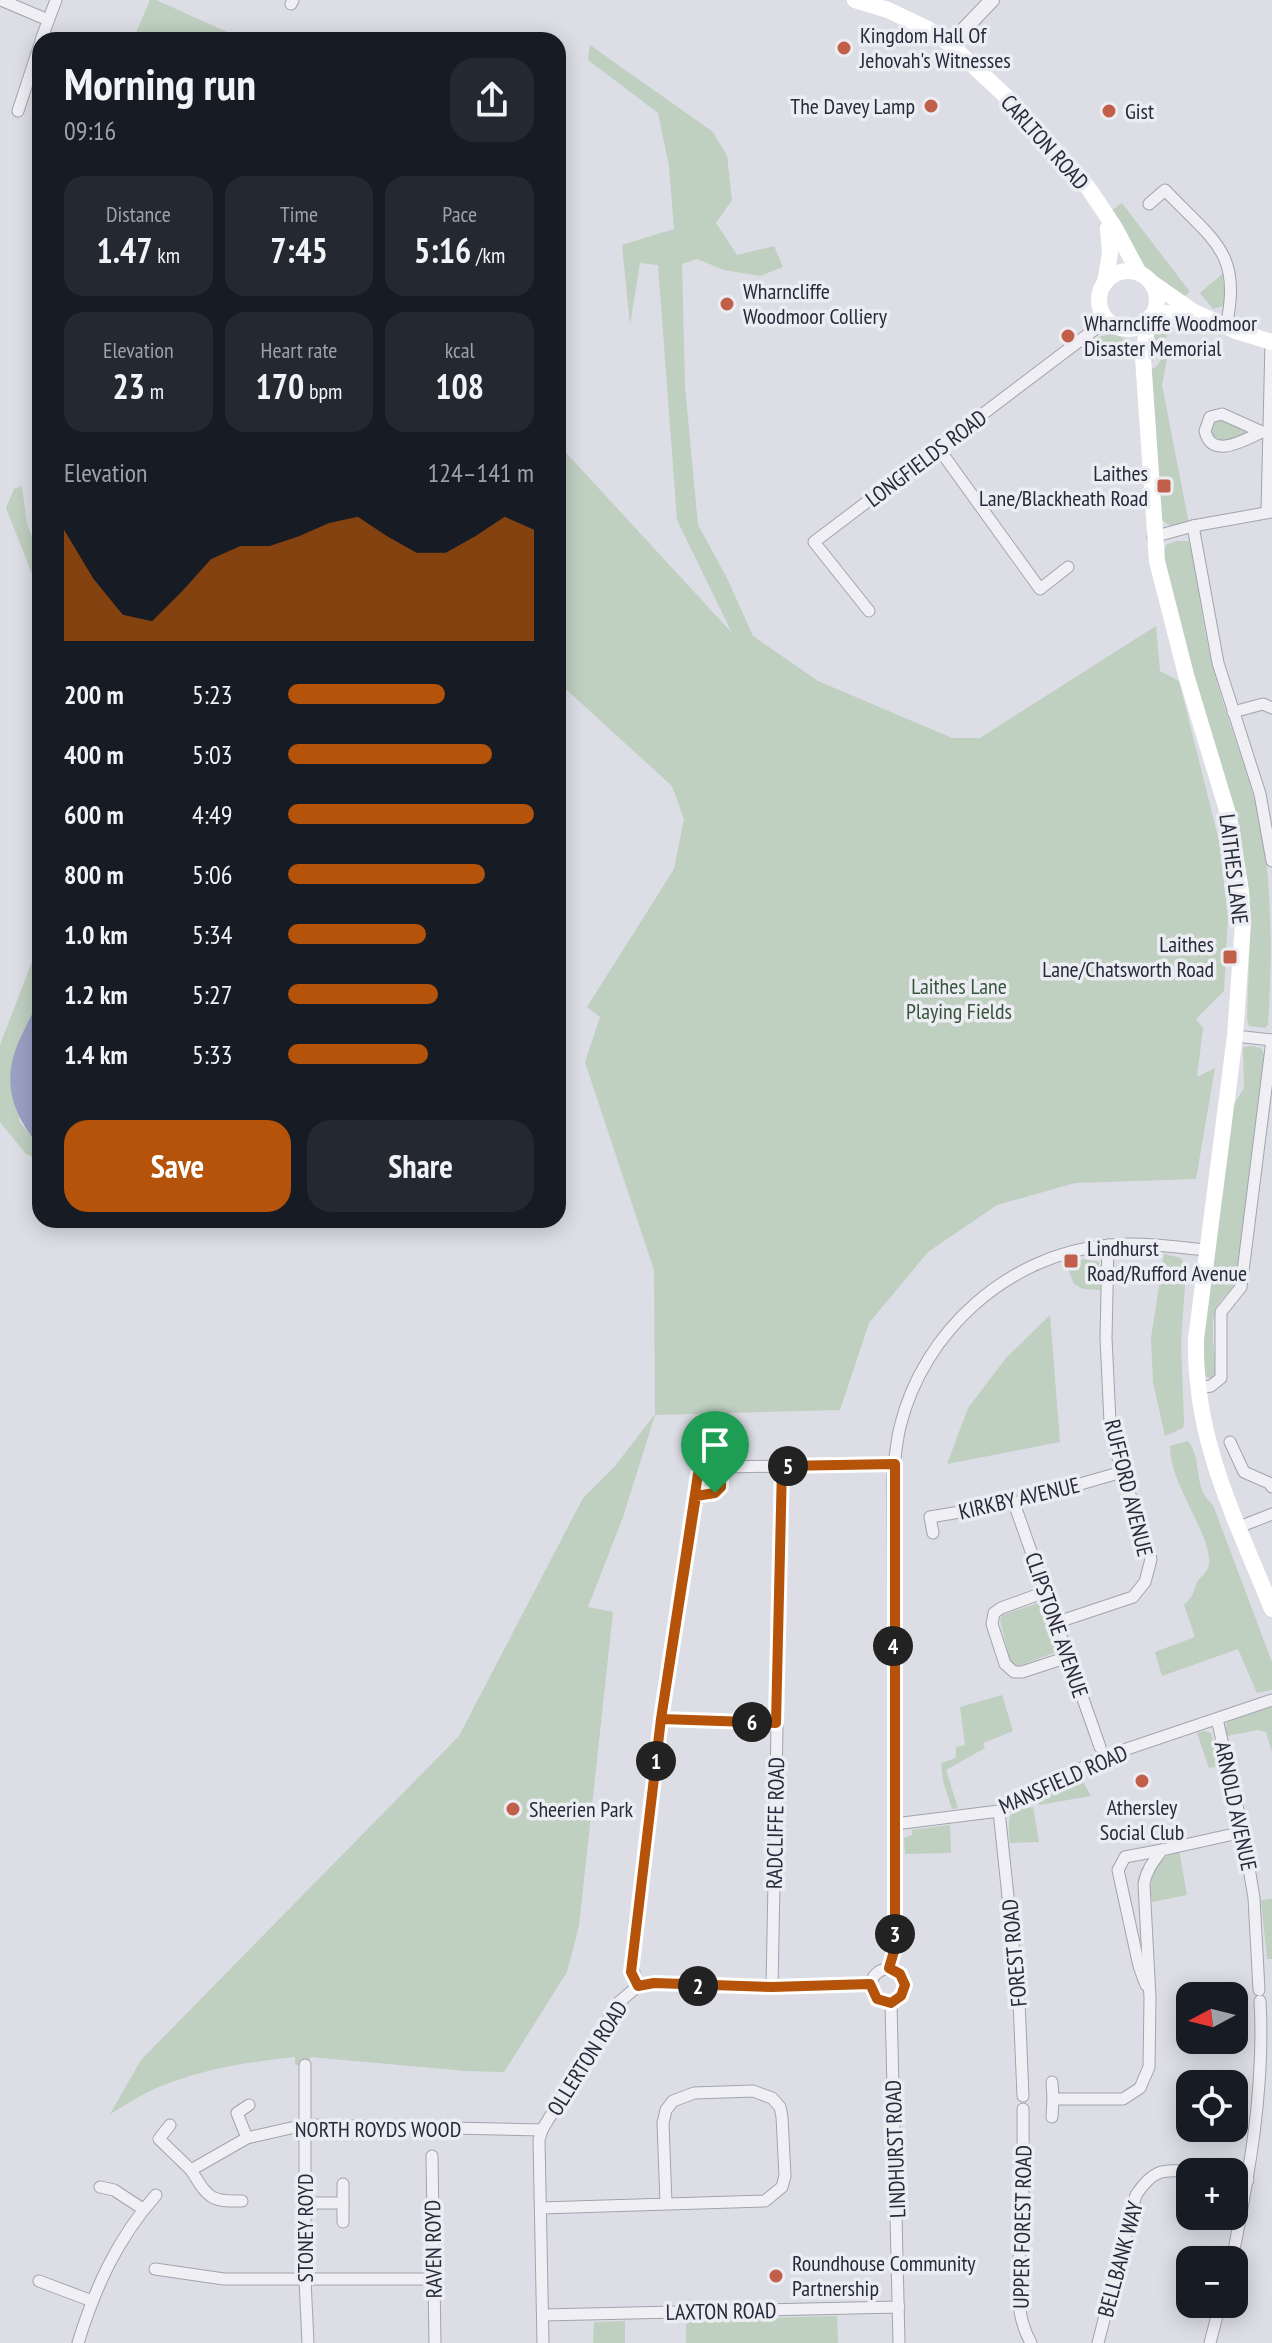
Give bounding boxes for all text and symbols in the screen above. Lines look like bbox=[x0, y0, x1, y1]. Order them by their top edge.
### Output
place label: Kingdom Hall Of Jehovah's Witnesses bbox=[859, 21, 1011, 74]
marker: Kingdom Hall Of Jehovah's Witnesses bbox=[835, 39, 853, 57]
text: Morning run bbox=[64, 55, 256, 112]
button: share bbox=[450, 58, 534, 142]
street label: CARLTON ROAD bbox=[995, 89, 1095, 195]
place label: The Davey Lamp bbox=[790, 92, 915, 120]
marker: The Davey Lamp bbox=[922, 97, 940, 115]
place label: Gist bbox=[1125, 97, 1154, 125]
marker: Gist bbox=[1100, 102, 1118, 120]
text: 09:16 bbox=[64, 114, 116, 147]
text: Distance bbox=[106, 200, 171, 228]
text: Time bbox=[280, 200, 318, 228]
text: Pace bbox=[442, 200, 477, 228]
text: 1.47 bbox=[97, 228, 153, 272]
text: 7:45 bbox=[270, 228, 328, 272]
text: 5:16 bbox=[414, 228, 471, 272]
text: km bbox=[153, 241, 180, 269]
text: /km bbox=[471, 241, 505, 269]
place label: Wharncliffe Woodmoor Colliery bbox=[743, 277, 888, 330]
marker: Wharncliffe Woodmoor Colliery bbox=[718, 295, 736, 313]
place label: Wharncliffe Woodmoor Disaster Memorial bbox=[1084, 309, 1257, 362]
marker: Wharncliffe Woodmoor Disaster Memorial bbox=[1059, 327, 1077, 345]
text: Elevation bbox=[103, 336, 174, 364]
text: Heart rate bbox=[261, 336, 337, 364]
text: kcal bbox=[445, 336, 475, 364]
text: 23 bbox=[113, 364, 145, 408]
text: 170 bbox=[256, 364, 304, 408]
text: 108 bbox=[435, 364, 484, 408]
text: m bbox=[145, 377, 164, 405]
text: bpm bbox=[304, 377, 342, 405]
street label: LONGFIELDS ROAD bbox=[860, 403, 992, 513]
text: Elevation bbox=[64, 456, 147, 489]
text: 124–141 m bbox=[428, 456, 534, 489]
place label: Laithes Lane/Blackheath Road bbox=[979, 459, 1148, 512]
marker: Laithes Lane/Blackheath Road bbox=[1155, 477, 1173, 495]
text: 200 m bbox=[64, 678, 124, 711]
text: 5:23 bbox=[192, 678, 232, 711]
text: 400 m bbox=[64, 738, 124, 771]
text: 5:03 bbox=[192, 738, 232, 771]
text: 600 m bbox=[64, 798, 124, 831]
text: 4:49 bbox=[192, 798, 232, 831]
street label: LAITHES LANE bbox=[1213, 812, 1255, 926]
text: 800 m bbox=[64, 858, 124, 891]
text: 5:06 bbox=[192, 858, 232, 891]
text: 1.0 km bbox=[64, 918, 128, 951]
text: 5:34 bbox=[192, 918, 232, 951]
place label: Laithes Lane/Chatsworth Road bbox=[1042, 930, 1214, 983]
marker: Laithes Lane/Chatsworth Road bbox=[1221, 948, 1239, 966]
park label: Laithes Lane Playing Fields bbox=[906, 972, 1012, 1025]
text: 1.2 km bbox=[64, 978, 128, 1011]
text: 5:27 bbox=[192, 978, 232, 1011]
text: 1.4 km bbox=[64, 1038, 128, 1071]
text: 5:33 bbox=[192, 1038, 232, 1071]
button: Save bbox=[64, 1120, 291, 1212]
button: Share bbox=[307, 1120, 534, 1212]
place label: Lindhurst Road/Rufford Avenue bbox=[1087, 1234, 1247, 1287]
marker: Lindhurst Road/Rufford Avenue bbox=[1062, 1252, 1080, 1270]
pin bbox=[681, 1411, 749, 1493]
street label: RUFFORD AVENUE bbox=[1098, 1417, 1160, 1559]
icon: arrive bbox=[693, 1423, 737, 1467]
pin: 5 bbox=[768, 1446, 808, 1486]
text: 5 bbox=[783, 1452, 793, 1480]
street label: KIRKBY AVENUE bbox=[956, 1470, 1082, 1526]
street label: CLIPSTONE AVENUE bbox=[1019, 1549, 1095, 1701]
pin: 4 bbox=[873, 1626, 913, 1666]
text: 4 bbox=[888, 1632, 898, 1660]
pin: 6 bbox=[732, 1702, 772, 1742]
text: 6 bbox=[747, 1708, 757, 1736]
street label: MANSFIELD ROAD bbox=[994, 1738, 1132, 1820]
street label: ARNOLD AVENUE bbox=[1209, 1739, 1263, 1873]
pin: 1 bbox=[636, 1741, 676, 1781]
text: 1 bbox=[651, 1747, 661, 1775]
street label: RADCLIFFE ROAD bbox=[760, 1757, 790, 1889]
marker: Athersley Social Club bbox=[1133, 1772, 1151, 1790]
place label: Athersley Social Club bbox=[1100, 1793, 1184, 1846]
place label: Sheerien Park bbox=[529, 1795, 633, 1823]
marker: Sheerien Park bbox=[504, 1800, 522, 1818]
street label: FOREST ROAD bbox=[995, 1898, 1033, 2008]
pin: 3 bbox=[875, 1914, 915, 1954]
text: 3 bbox=[890, 1920, 900, 1948]
pin: 2 bbox=[678, 1966, 718, 2006]
text: 2 bbox=[693, 1972, 703, 2000]
north arrow bbox=[1176, 1982, 1248, 2054]
map controls bbox=[1176, 1982, 1248, 2318]
street label: OLLERTON ROAD bbox=[541, 1995, 633, 2121]
button: locate bbox=[1176, 2070, 1248, 2142]
street label: LINDHURST ROAD bbox=[879, 2079, 911, 2219]
street label: NORTH ROYDS WOOD bbox=[295, 2115, 461, 2143]
street label: UPPER FOREST ROAD bbox=[1007, 2145, 1037, 2309]
button: + bbox=[1176, 2158, 1248, 2230]
street label: STONEY ROYD bbox=[291, 2174, 319, 2282]
street label: BELLBANK WAY bbox=[1091, 2198, 1149, 2320]
street label: RAVEN ROYD bbox=[418, 2199, 448, 2299]
button: − bbox=[1176, 2246, 1248, 2318]
place label: Roundhouse Community Partnership bbox=[792, 2249, 976, 2302]
marker: Roundhouse Community Partnership bbox=[767, 2267, 785, 2285]
street label: LAXTON ROAD bbox=[665, 2296, 777, 2326]

